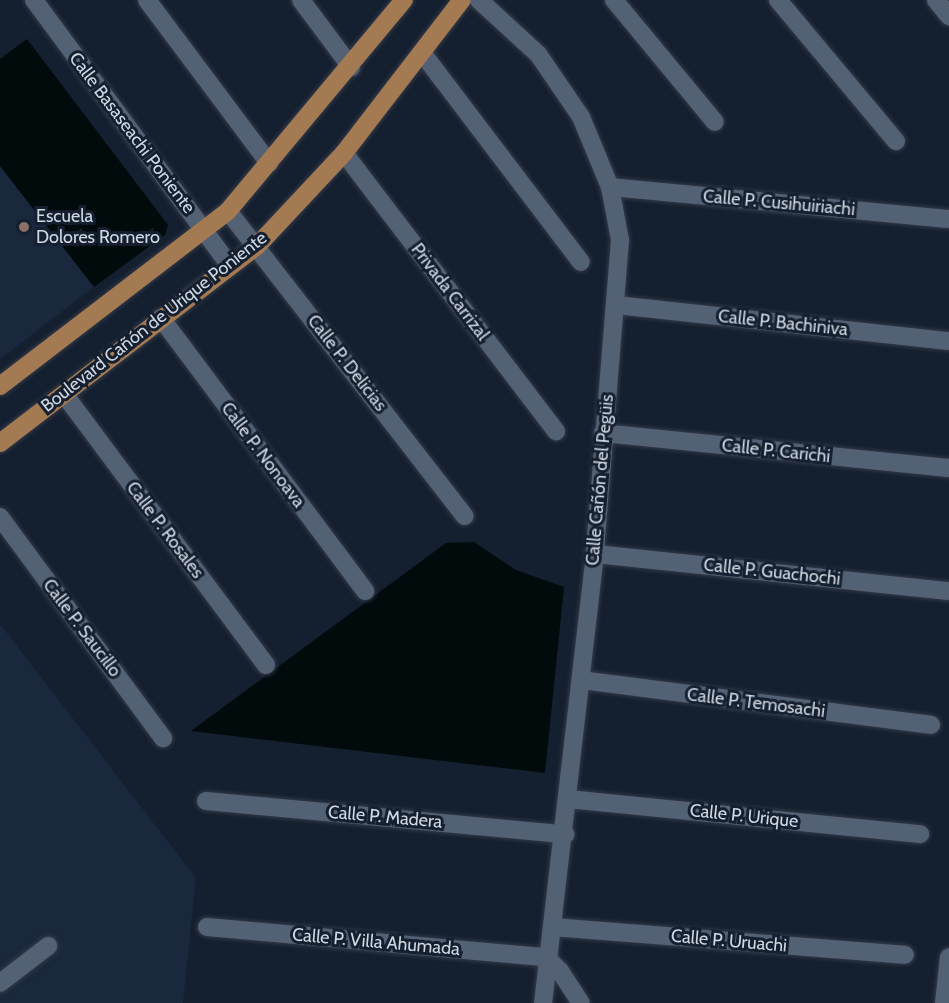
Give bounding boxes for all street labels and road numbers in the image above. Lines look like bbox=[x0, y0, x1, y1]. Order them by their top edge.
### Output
street label: Calle Basaseachi Poniente bbox=[64, 48, 200, 218]
street label: Calle P. Cusihuiriachi bbox=[702, 186, 856, 220]
street label: Boulevard Cañón de Urique Poniente bbox=[37, 227, 271, 417]
street label: Privada Carrizal bbox=[406, 239, 494, 345]
street label: Calle P. Bachiniva bbox=[717, 305, 849, 341]
street label: Calle P. Delicias bbox=[303, 311, 391, 415]
street label: Calle Cañón del Pegüis bbox=[582, 394, 618, 566]
street label: Calle P. Nonoava bbox=[216, 398, 310, 512]
street label: Calle P. Carichi bbox=[721, 435, 831, 467]
street label: Calle P. Rosales bbox=[122, 477, 208, 583]
street label: Calle P. Guachochi bbox=[702, 554, 842, 590]
street label: Calle P. Saucillo bbox=[38, 575, 126, 681]
street label: Calle P. Temosachi bbox=[686, 684, 826, 722]
street label: Calle P. Urique bbox=[689, 800, 799, 832]
street label: Calle P. Madera bbox=[327, 801, 443, 833]
street label: Calle P. Villa Ahumada bbox=[291, 924, 461, 960]
street label: Calle P. Uruachi bbox=[670, 925, 788, 957]

